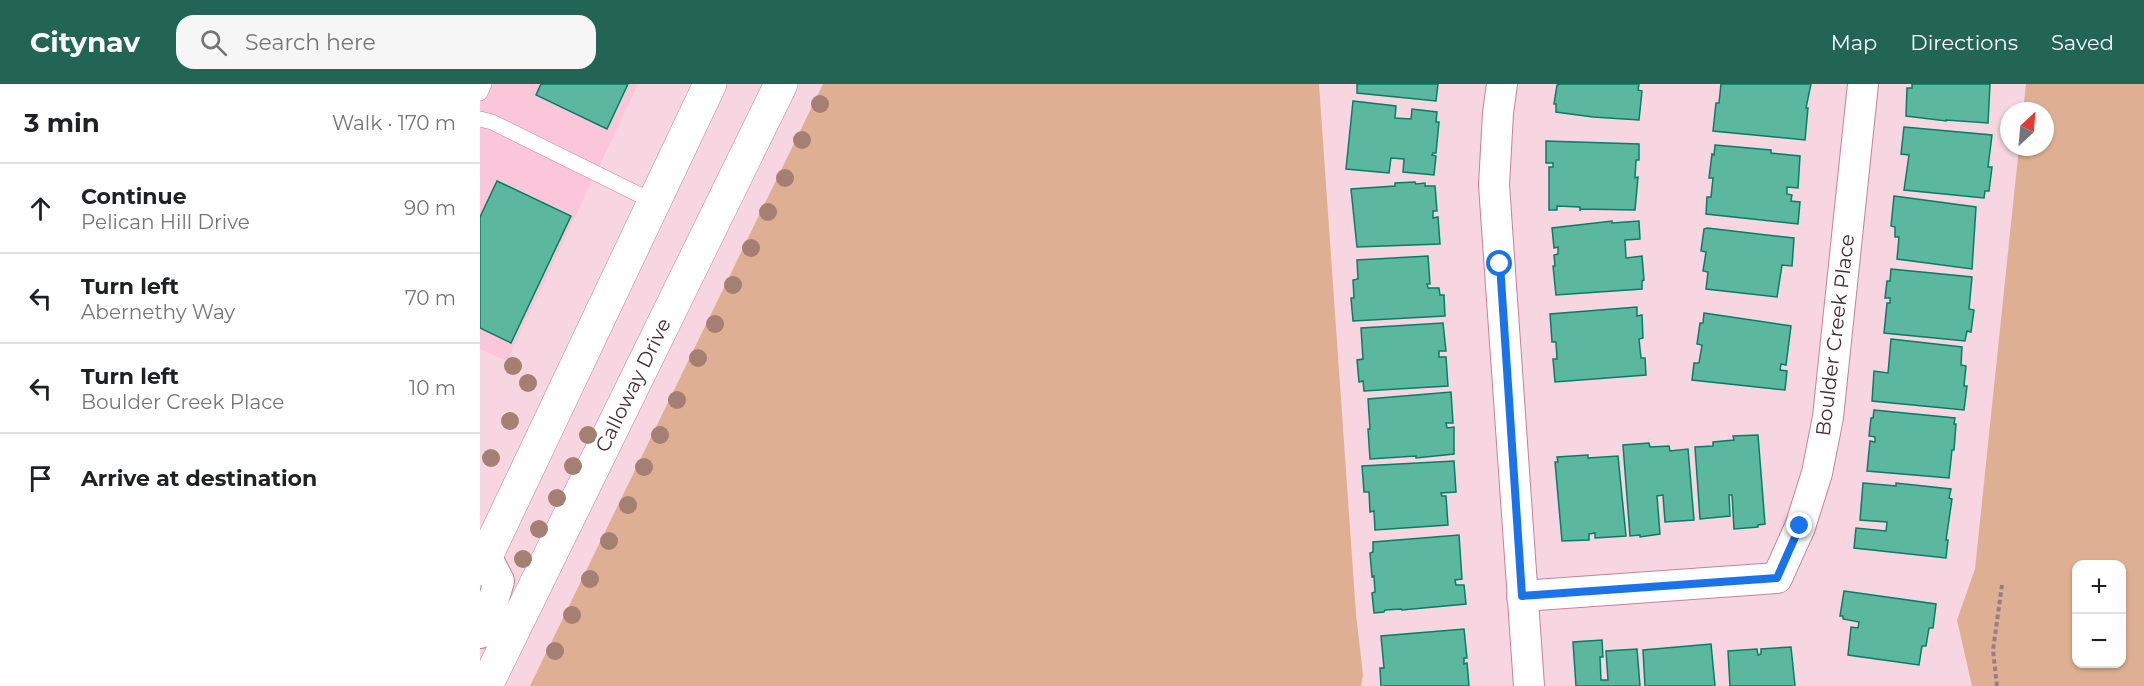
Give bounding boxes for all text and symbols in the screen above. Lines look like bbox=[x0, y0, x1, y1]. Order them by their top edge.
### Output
search box bbox=[176, 15, 596, 69]
text: Citynav bbox=[30, 25, 140, 59]
icon: search bbox=[197, 26, 230, 59]
text: Search here bbox=[245, 29, 376, 56]
text: Map bbox=[1831, 30, 1877, 55]
text: Directions bbox=[1910, 30, 2018, 55]
text: Saved bbox=[2051, 30, 2114, 55]
north arrow bbox=[2000, 102, 2054, 156]
text: 3 min bbox=[24, 107, 100, 139]
text: Walk · 170 m bbox=[332, 111, 456, 135]
text: Continue bbox=[81, 183, 187, 210]
icon: ahead bbox=[24, 192, 57, 225]
text: 90 m bbox=[404, 196, 456, 220]
text: Pelican Hill Drive bbox=[81, 210, 250, 234]
street label: Boulder Creek Place bbox=[1811, 233, 1859, 437]
route start bbox=[1486, 250, 1512, 276]
text: Turn left bbox=[81, 273, 179, 300]
icon: left bbox=[24, 282, 57, 315]
text: 70 m bbox=[405, 286, 456, 310]
text: Abernethy Way bbox=[81, 300, 235, 324]
street label: Calloway Drive bbox=[590, 314, 676, 456]
text: Turn left bbox=[81, 363, 179, 390]
icon: left bbox=[24, 372, 57, 405]
text: 10 m bbox=[409, 376, 456, 400]
text: Boulder Creek Place bbox=[81, 390, 284, 414]
icon: arrive bbox=[24, 462, 57, 495]
text: Arrive at destination bbox=[81, 465, 317, 492]
route end bbox=[1786, 512, 1812, 538]
map controls bbox=[2072, 560, 2126, 668]
button: + bbox=[2072, 560, 2126, 614]
button: − bbox=[2072, 614, 2126, 668]

